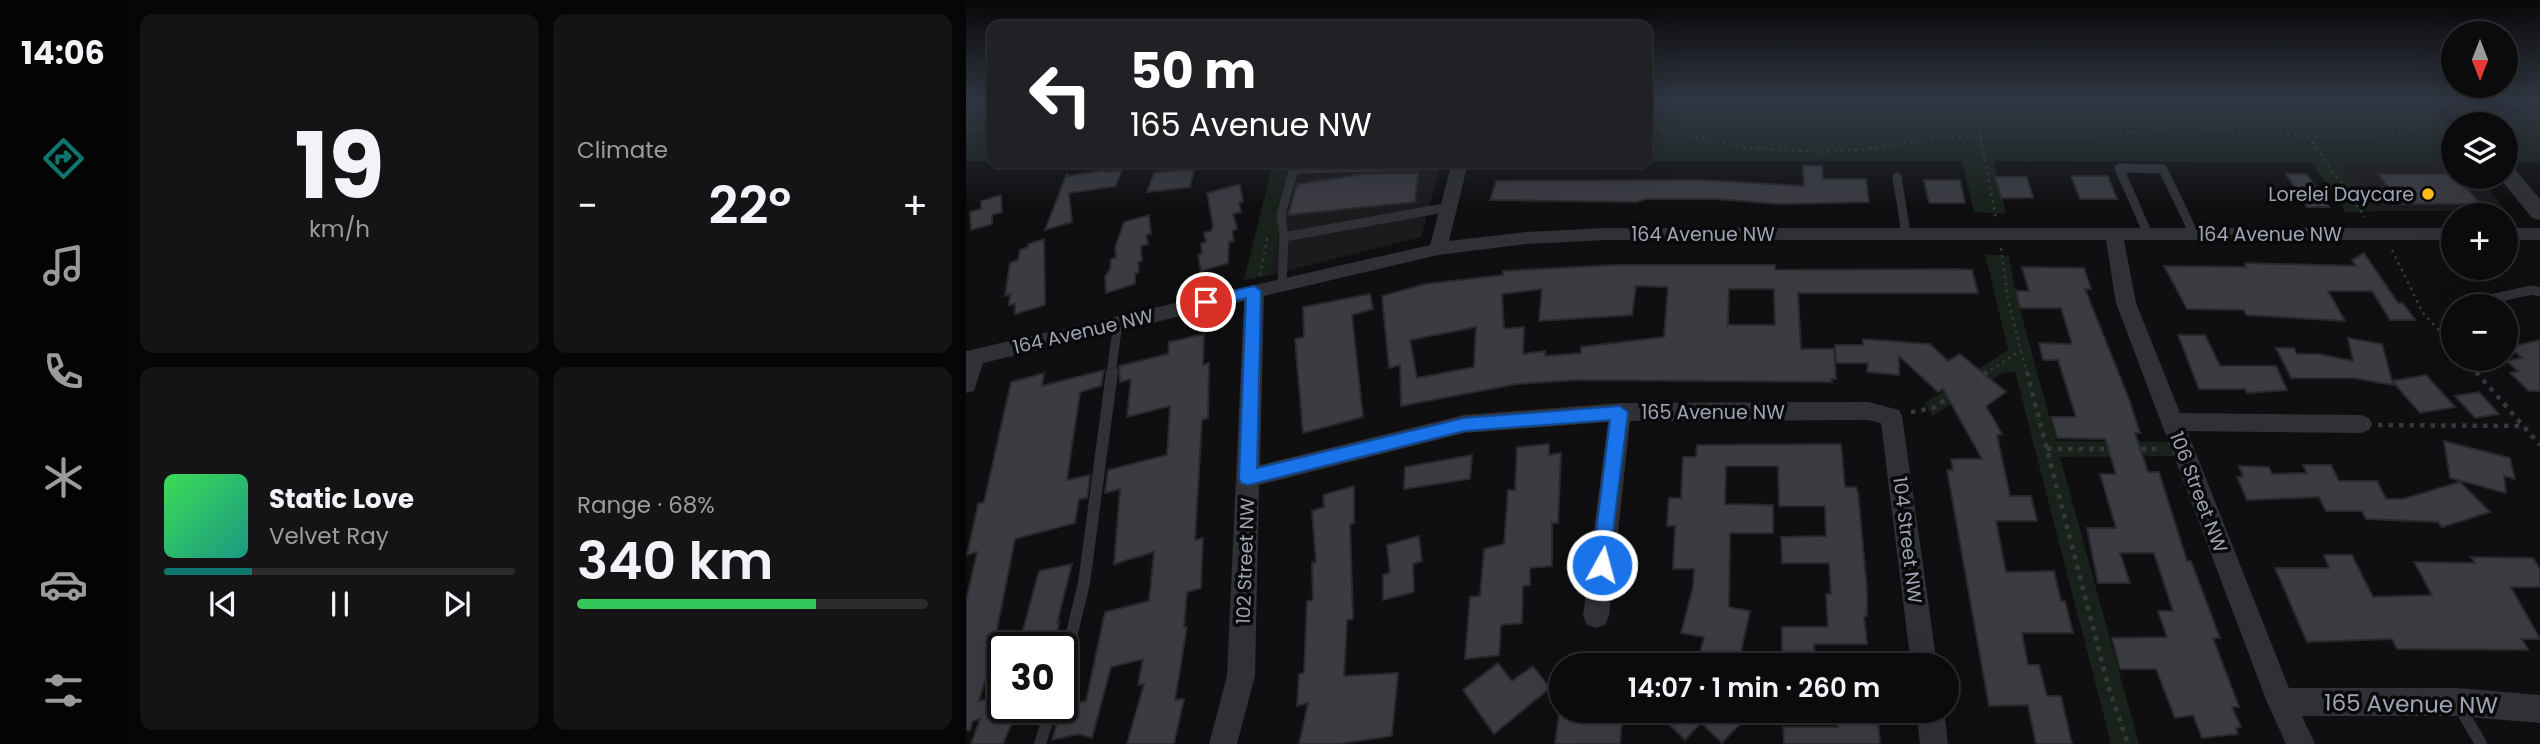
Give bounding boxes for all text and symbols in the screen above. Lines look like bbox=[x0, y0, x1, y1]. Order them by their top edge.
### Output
north arrow bbox=[2441, 21, 2518, 98]
map controls bbox=[2441, 21, 2518, 371]
text: 14:06 bbox=[21, 30, 105, 75]
text: 50 m bbox=[1130, 37, 1256, 105]
icon: left bbox=[1015, 49, 1106, 140]
text: 19 bbox=[294, 102, 385, 230]
text: 165 Avenue NW bbox=[1130, 102, 1372, 147]
button: layers bbox=[2441, 112, 2518, 189]
icon: directions bbox=[39, 134, 88, 183]
text: Climate bbox=[577, 134, 668, 166]
text: 22° bbox=[709, 169, 791, 242]
text: − bbox=[577, 179, 598, 232]
text: + bbox=[902, 179, 928, 232]
place label: Lorelei Daycare bbox=[2268, 181, 2414, 208]
marker: Lorelei Daycare bbox=[2420, 186, 2436, 202]
button: + bbox=[2441, 203, 2518, 280]
text: km/h bbox=[309, 213, 370, 245]
street label: 164 Avenue NW bbox=[1631, 221, 1775, 248]
street label: 164 Avenue NW bbox=[2198, 221, 2342, 248]
icon: music bbox=[39, 241, 88, 290]
pin bbox=[1176, 272, 1236, 332]
icon: arrive bbox=[1187, 283, 1225, 321]
button: − bbox=[2441, 294, 2518, 371]
street label: 164 Avenue NW bbox=[1010, 302, 1156, 361]
icon: phone bbox=[39, 347, 88, 396]
street label: 165 Avenue NW bbox=[1641, 399, 1785, 426]
street label: 106 Street NW bbox=[2163, 428, 2234, 557]
icon: climate bbox=[39, 453, 88, 502]
street label: 104 Street NW bbox=[1886, 475, 1929, 605]
text: Static Love bbox=[269, 481, 414, 517]
text: Range · 68% bbox=[577, 489, 715, 521]
street label: 102 Street NW bbox=[1230, 497, 1261, 625]
text: Velvet Ray bbox=[269, 520, 389, 552]
text: 340 km bbox=[577, 524, 773, 597]
position arrow bbox=[1565, 528, 1639, 602]
icon: car bbox=[39, 560, 88, 609]
icon: previous bbox=[204, 585, 242, 623]
icon: pause bbox=[321, 585, 359, 623]
icon: next bbox=[438, 585, 476, 623]
speed limit sign: 30 bbox=[987, 632, 1078, 723]
icon: filters bbox=[39, 666, 88, 715]
text: 14:07 · 1 min · 260 m bbox=[1628, 670, 1880, 706]
street label: 165 Avenue NW bbox=[2324, 686, 2498, 722]

